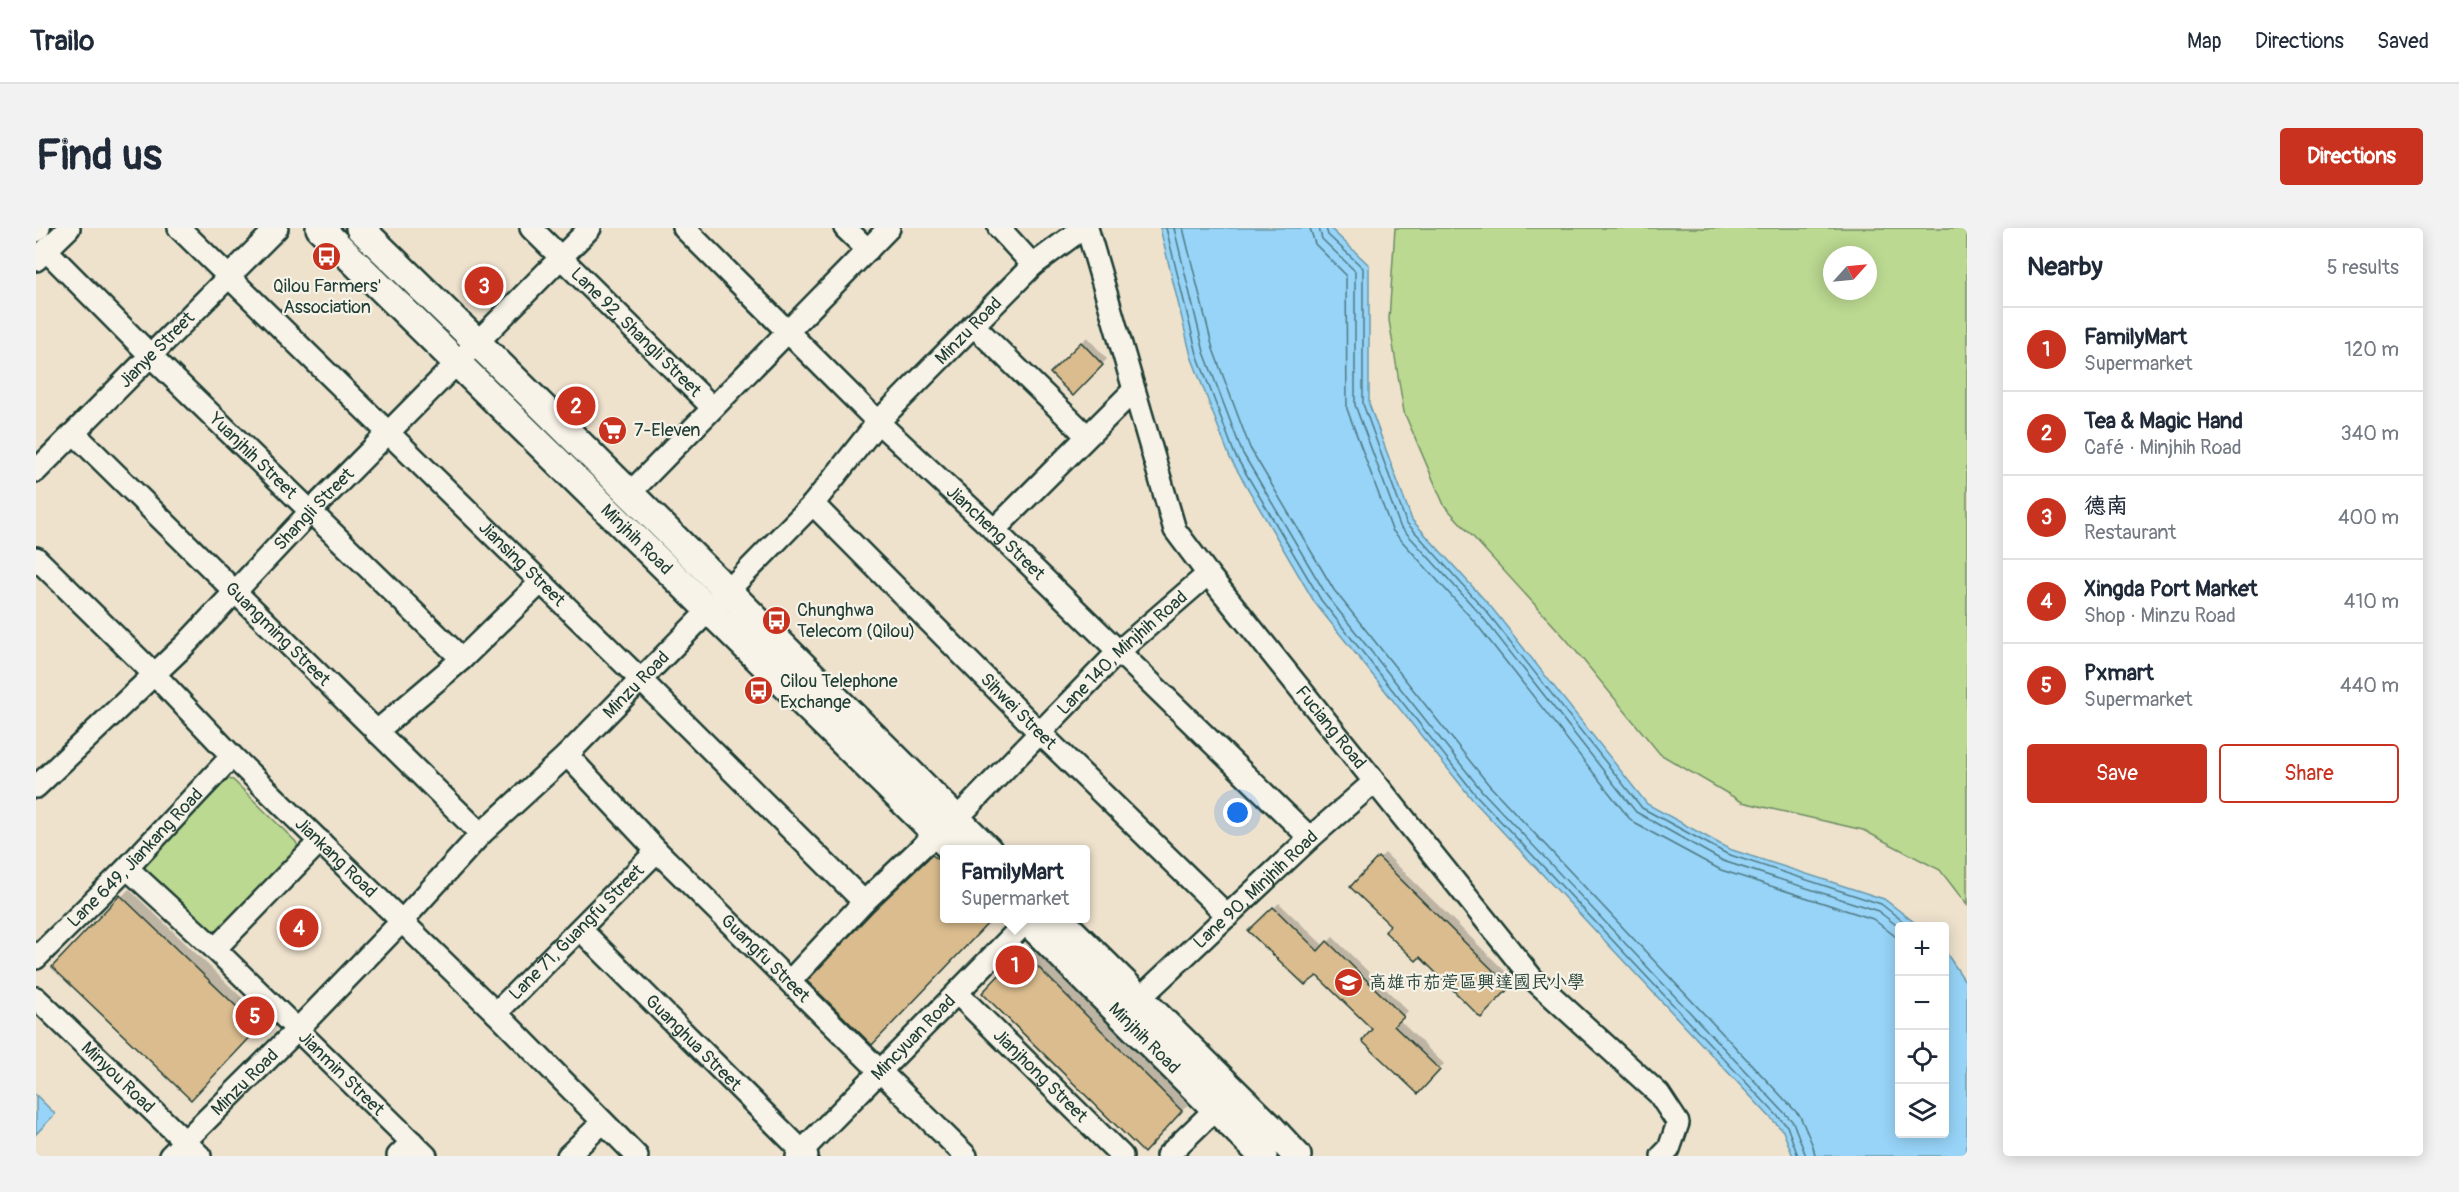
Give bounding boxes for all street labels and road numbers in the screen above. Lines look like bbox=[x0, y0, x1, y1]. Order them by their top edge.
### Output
street label: Lane 92, Shangli Street bbox=[566, 262, 707, 402]
street label: Minzu Road bbox=[930, 292, 1007, 369]
street label: Jianye Street bbox=[114, 306, 200, 393]
street label: Yuanjhih Street bbox=[204, 407, 303, 504]
street label: Shangli Street bbox=[268, 462, 359, 555]
street label: Jiancheng Street bbox=[942, 480, 1051, 586]
street label: Minjhih Road bbox=[596, 499, 678, 580]
street label: Jiansing Street bbox=[474, 516, 571, 612]
street label: Guangming Street bbox=[220, 577, 336, 691]
street label: Lane 140, Minjhih Road bbox=[1052, 586, 1192, 720]
street label: Minzu Road bbox=[598, 646, 674, 723]
street label: Sihwei Street bbox=[975, 668, 1062, 755]
street label: Fuciang Road bbox=[1290, 681, 1371, 774]
street label: Lane 649, Jiankang Road bbox=[62, 783, 208, 932]
street label: Jiankang Road bbox=[290, 812, 382, 903]
street label: Lane 90, Minjhih Road bbox=[1188, 825, 1323, 954]
street label: Lane 71, Guangfu Street bbox=[504, 859, 649, 1005]
street label: Guangfu Street bbox=[716, 909, 816, 1008]
street label: Guanghua Street bbox=[640, 989, 747, 1096]
street label: Mincyuan Road bbox=[866, 990, 960, 1085]
street label: Minjhih Road bbox=[1104, 997, 1185, 1079]
street label: Jianjhong Street bbox=[988, 1024, 1093, 1128]
street label: Jianmin Street bbox=[294, 1026, 390, 1121]
street label: Minyou Road bbox=[76, 1036, 160, 1118]
street label: Minzu Road bbox=[206, 1044, 283, 1120]

